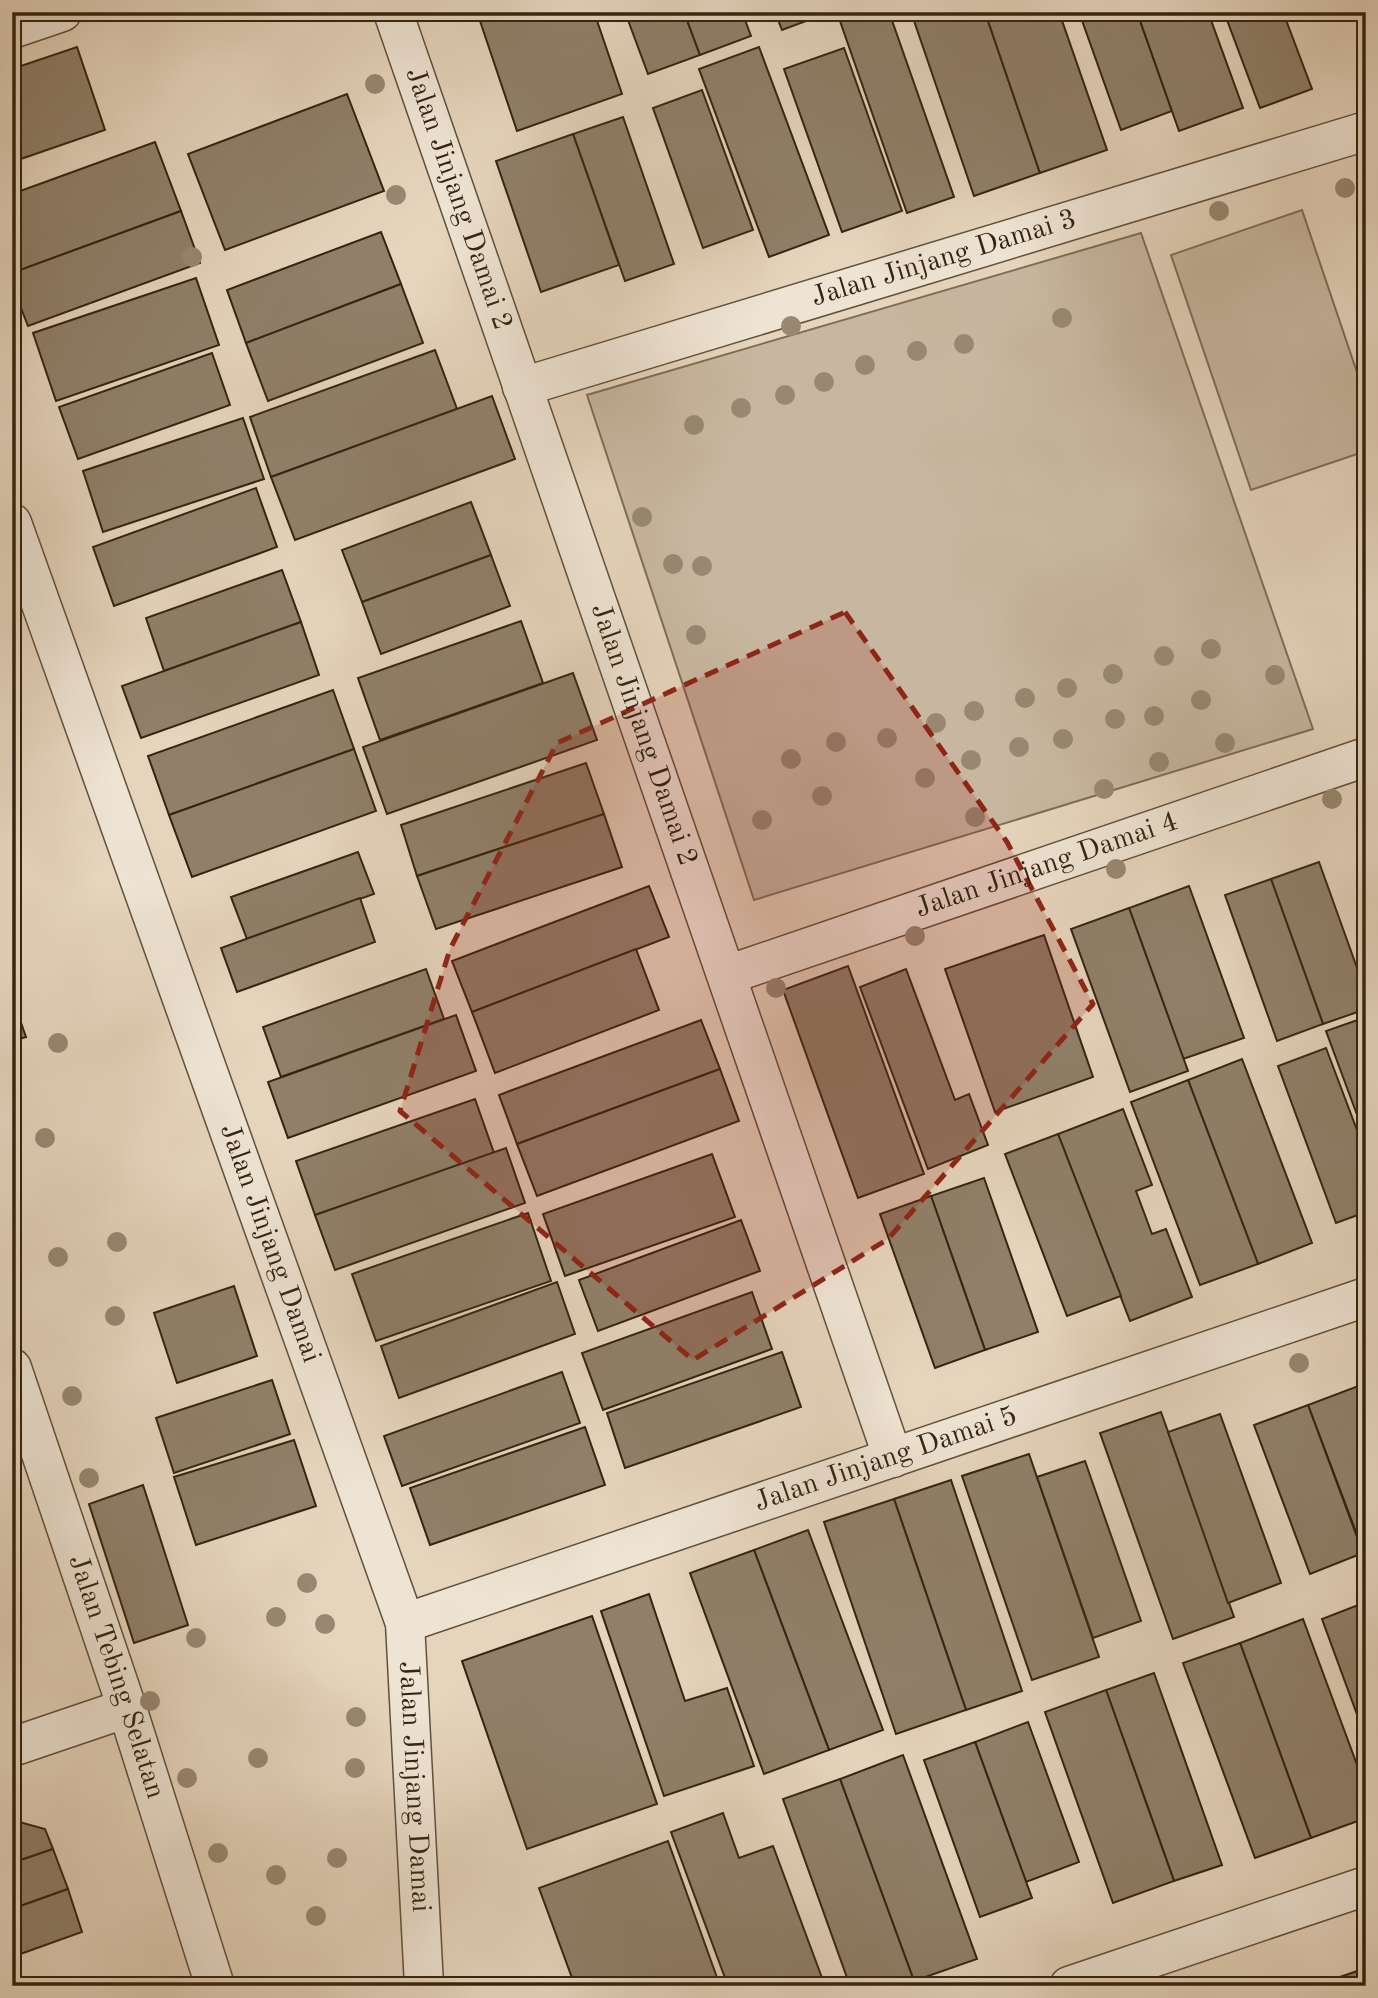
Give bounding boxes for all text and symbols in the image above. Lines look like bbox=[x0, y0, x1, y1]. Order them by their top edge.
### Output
street label: Jalan Jinjang Damai 2 bbox=[399, 64, 516, 334]
street label: Jalan Jinjang Damai 3 bbox=[808, 206, 1080, 312]
street label: Jalan Jinjang Damai 2 bbox=[585, 600, 701, 870]
street label: Jalan Jinjang Damai 4 bbox=[912, 808, 1182, 924]
street label: Jalan Jinjang Damai bbox=[214, 1120, 325, 1366]
street label: Jalan Jinjang Damai 5 bbox=[751, 1402, 1021, 1517]
street label: Jalan Tebing Selatan bbox=[62, 1552, 169, 1802]
street label: Jalan Jinjang Damai bbox=[393, 1660, 434, 1913]

